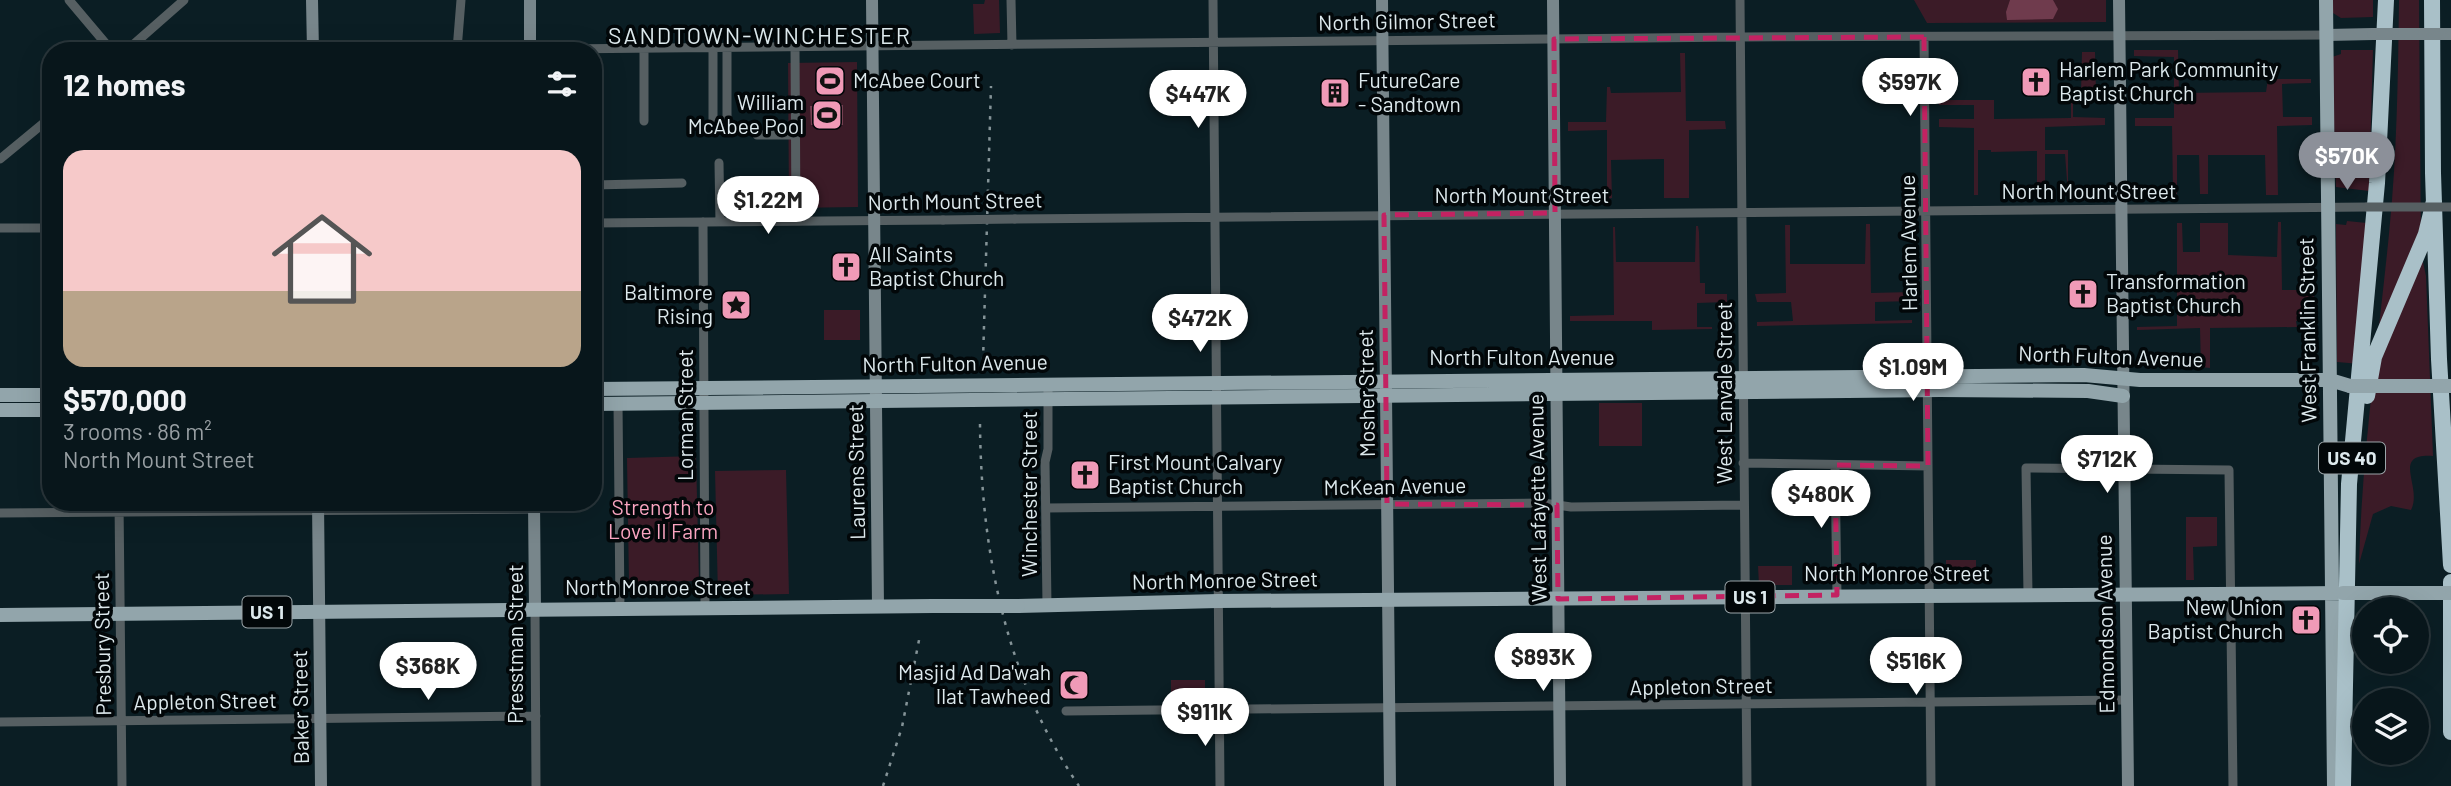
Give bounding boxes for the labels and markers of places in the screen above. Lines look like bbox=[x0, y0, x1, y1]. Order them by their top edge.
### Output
place label: Harlem Park Community Baptist Church bbox=[2059, 56, 2279, 105]
pin: $597K bbox=[1861, 58, 1959, 118]
sports icon: McAbee Court bbox=[813, 64, 847, 98]
church icon: Harlem Park Community Baptist Church bbox=[2019, 65, 2053, 99]
place label: McAbee Court bbox=[853, 67, 981, 92]
place label: FutureCare - Sandtown bbox=[1358, 67, 1461, 116]
pin: $447K bbox=[1149, 71, 1247, 130]
building icon: FutureCare - Sandtown bbox=[1318, 76, 1352, 110]
place label: William McAbee Pool bbox=[688, 89, 804, 138]
sports icon: William McAbee Pool bbox=[810, 98, 844, 132]
pin: $570K bbox=[2298, 132, 2396, 192]
pin: $1.22M bbox=[711, 176, 825, 236]
place label: All Saints Baptist Church bbox=[869, 241, 1004, 290]
church icon: All Saints Baptist Church bbox=[829, 250, 863, 284]
place label: Transformation Baptist Church bbox=[2106, 268, 2246, 317]
church icon: Transformation Baptist Church bbox=[2066, 277, 2100, 311]
place label: Baltimore Rising bbox=[624, 279, 713, 328]
place icon: Baltimore Rising bbox=[719, 288, 753, 322]
pin: $472K bbox=[1151, 294, 1249, 354]
pin: $1.09M bbox=[1856, 344, 1970, 403]
pin: $712K bbox=[2058, 435, 2156, 495]
place label: First Mount Calvary Baptist Church bbox=[1108, 449, 1283, 498]
church icon: First Mount Calvary Baptist Church bbox=[1068, 458, 1102, 492]
pin: $480K bbox=[1772, 470, 1870, 530]
place label: New Union Baptist Church bbox=[2148, 594, 2283, 643]
church icon: New Union Baptist Church bbox=[2289, 603, 2323, 637]
pin: $893K bbox=[1494, 634, 1592, 693]
pin: $516K bbox=[1867, 638, 1965, 697]
pin: $368K bbox=[379, 642, 477, 702]
place label: Masjid Ad Da'wah Ilat Tawheed bbox=[898, 659, 1051, 708]
mosque icon: Masjid Ad Da'wah Ilat Tawheed bbox=[1057, 668, 1091, 702]
pin: $911K bbox=[1156, 688, 1254, 748]

